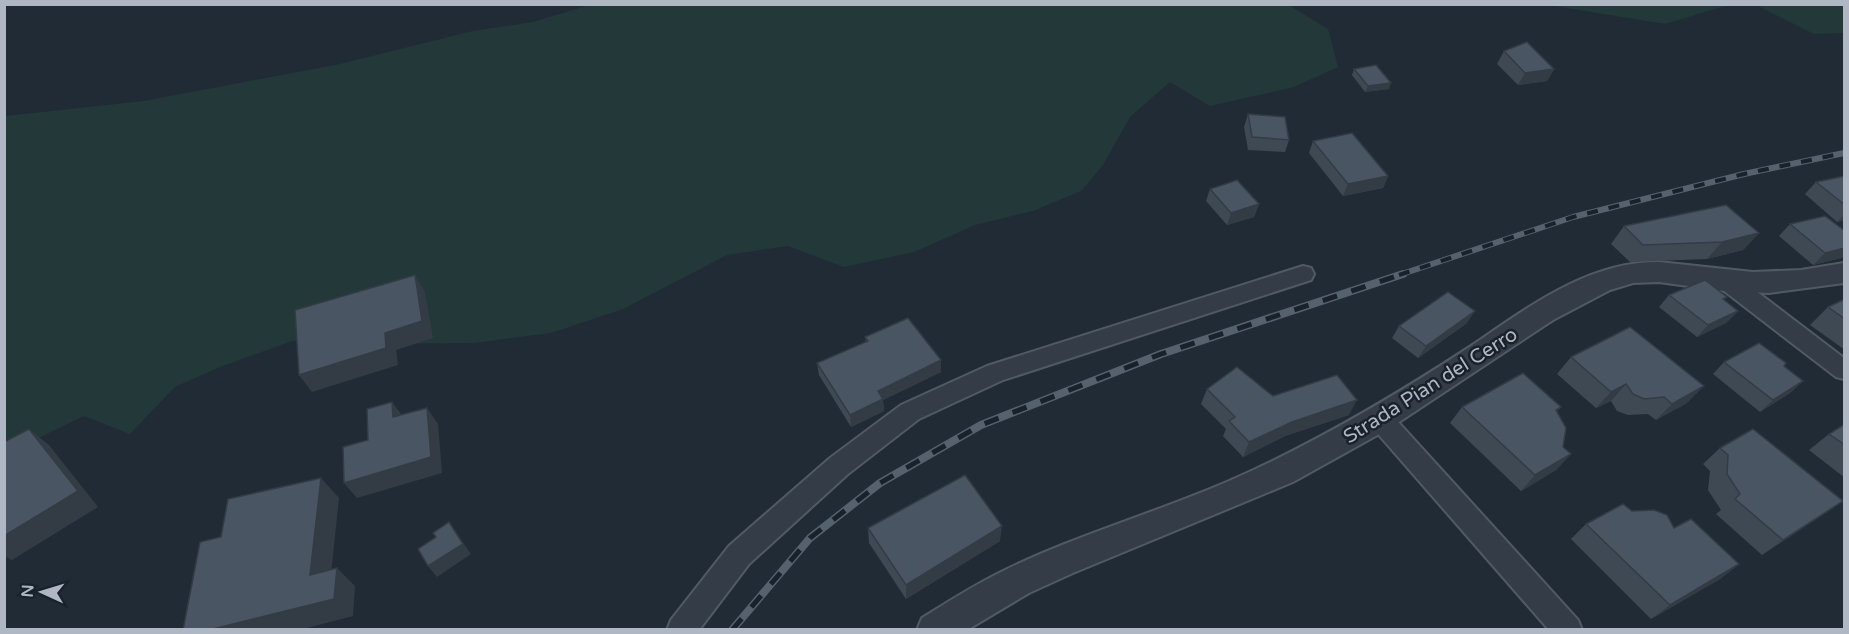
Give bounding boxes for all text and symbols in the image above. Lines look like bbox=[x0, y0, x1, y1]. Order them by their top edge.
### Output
street label: Strada Pian del Cerro bbox=[1339, 323, 1522, 449]
north arrow bbox=[12, 562, 72, 622]
text: N bbox=[18, 584, 38, 598]

